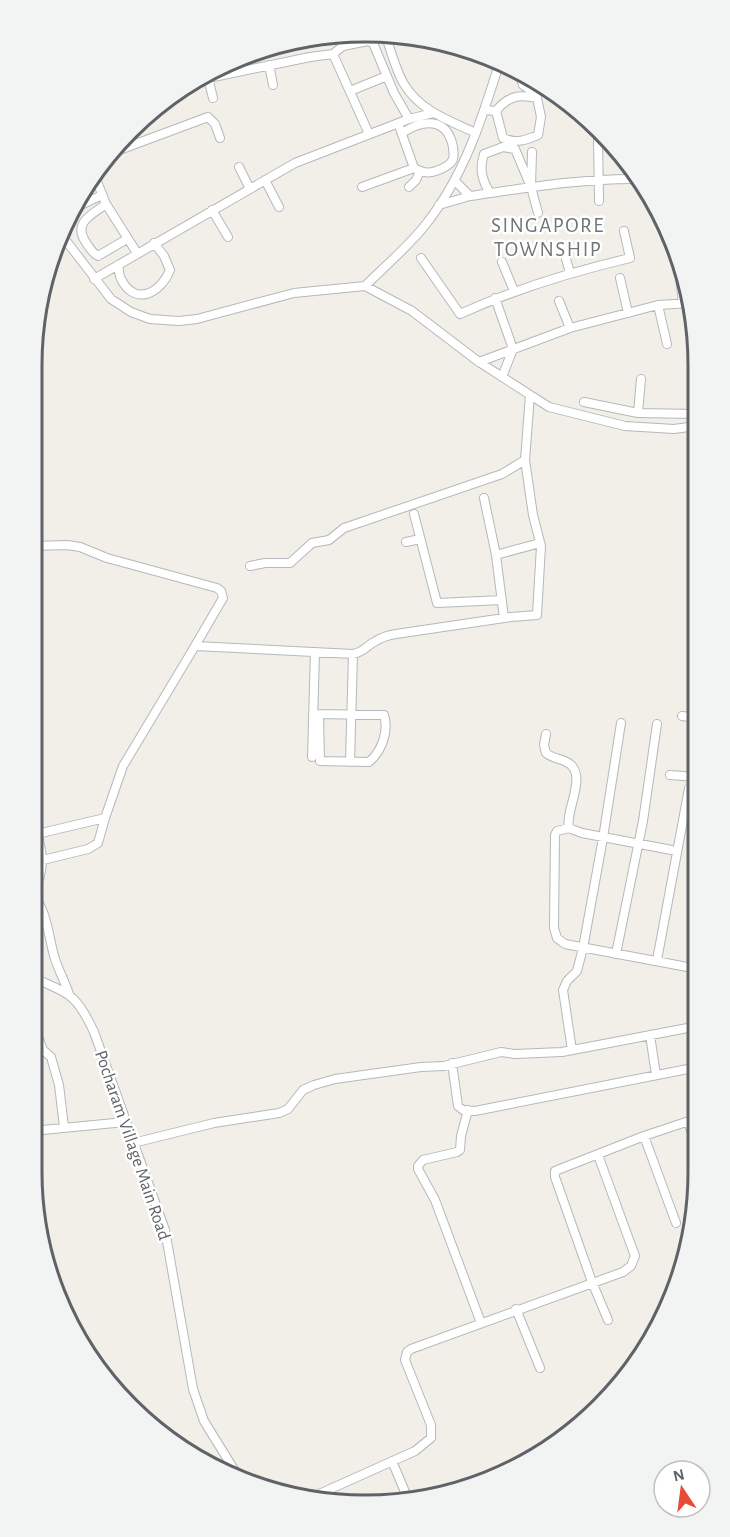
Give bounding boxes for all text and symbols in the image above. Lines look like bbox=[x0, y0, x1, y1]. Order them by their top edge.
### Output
district label: SINGAPORE TOWNSHIP bbox=[491, 215, 605, 260]
street label: Pocharam Village Main Road bbox=[91, 1048, 173, 1243]
north arrow bbox=[652, 1459, 712, 1519]
text: N bbox=[672, 1466, 686, 1484]

